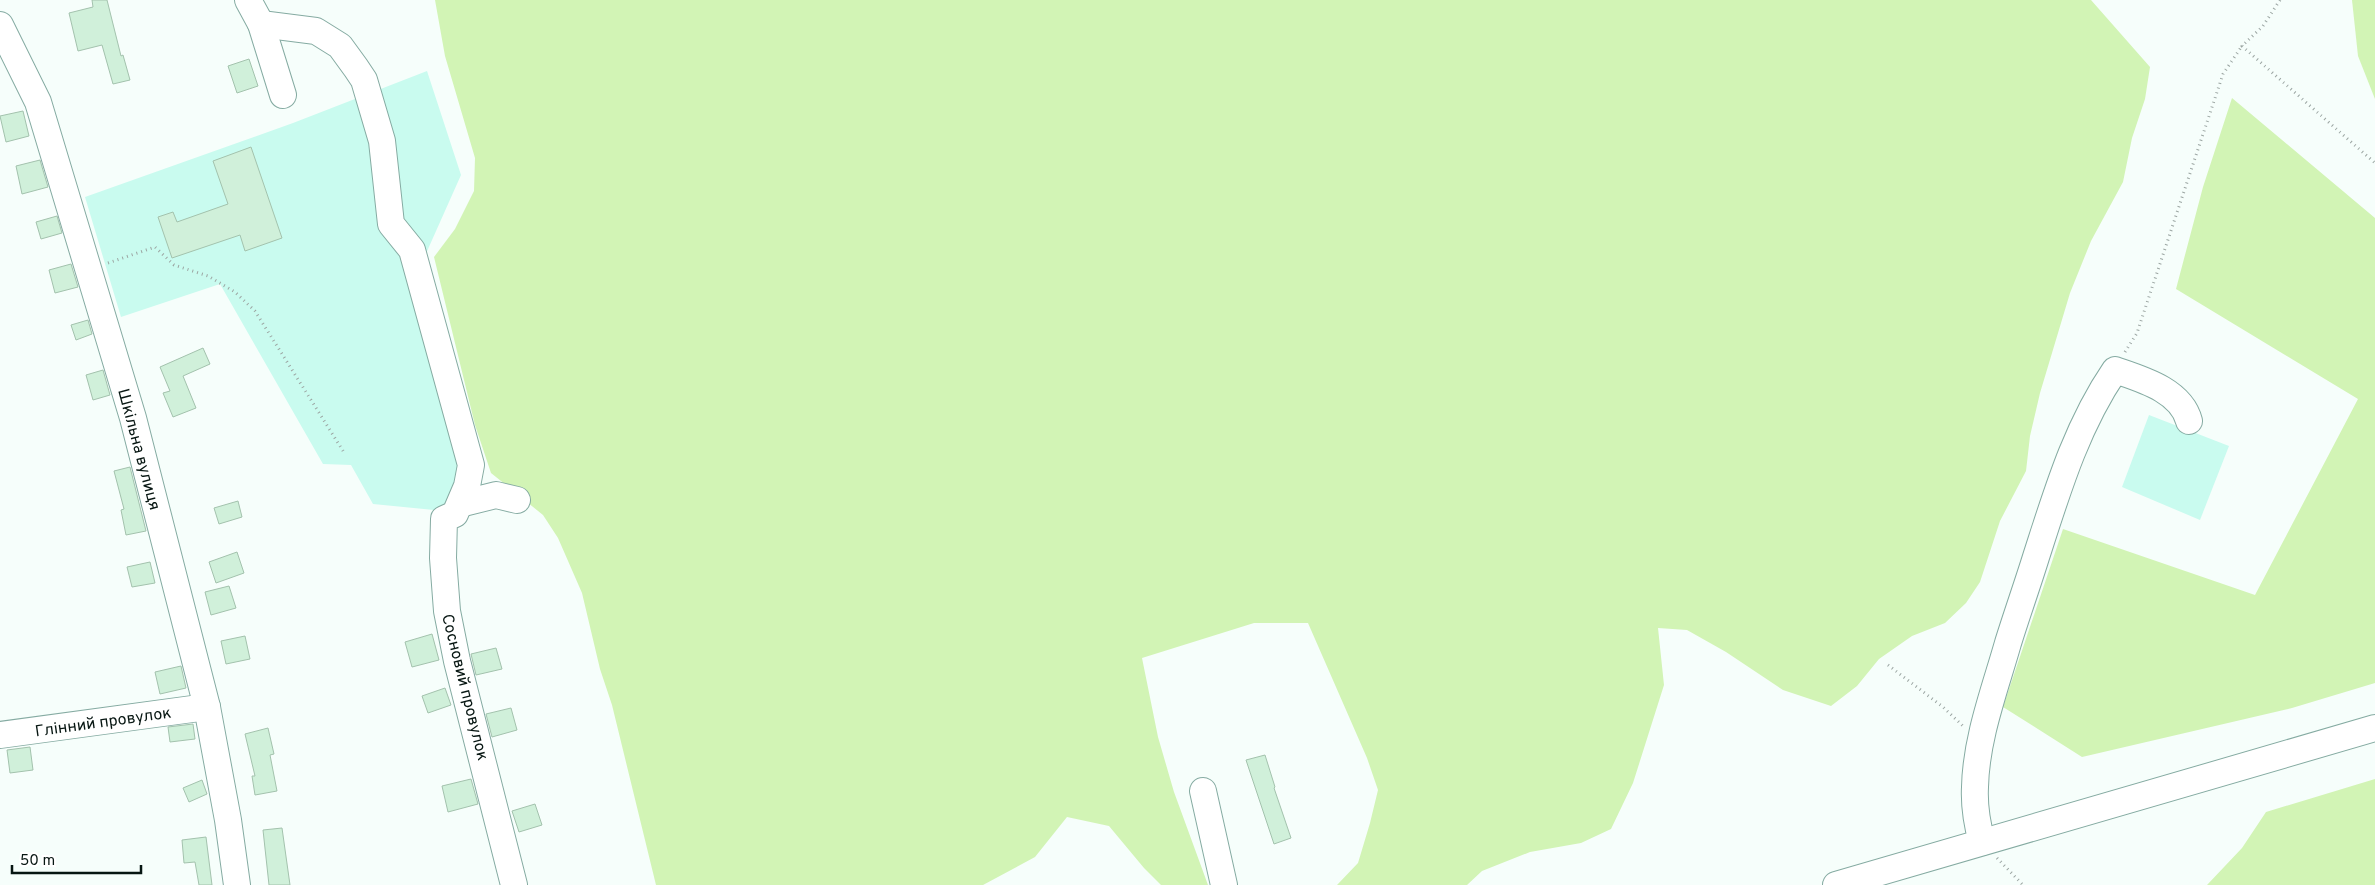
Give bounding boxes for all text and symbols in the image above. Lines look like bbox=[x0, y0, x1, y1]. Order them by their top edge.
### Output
street label: Шкільна вулиця bbox=[112, 387, 164, 513]
street label: Сосновий провулок bbox=[436, 612, 492, 763]
street label: Глінний провулок bbox=[34, 704, 173, 742]
scale bar bbox=[12, 842, 141, 874]
text: 50 m bbox=[20, 852, 55, 871]

